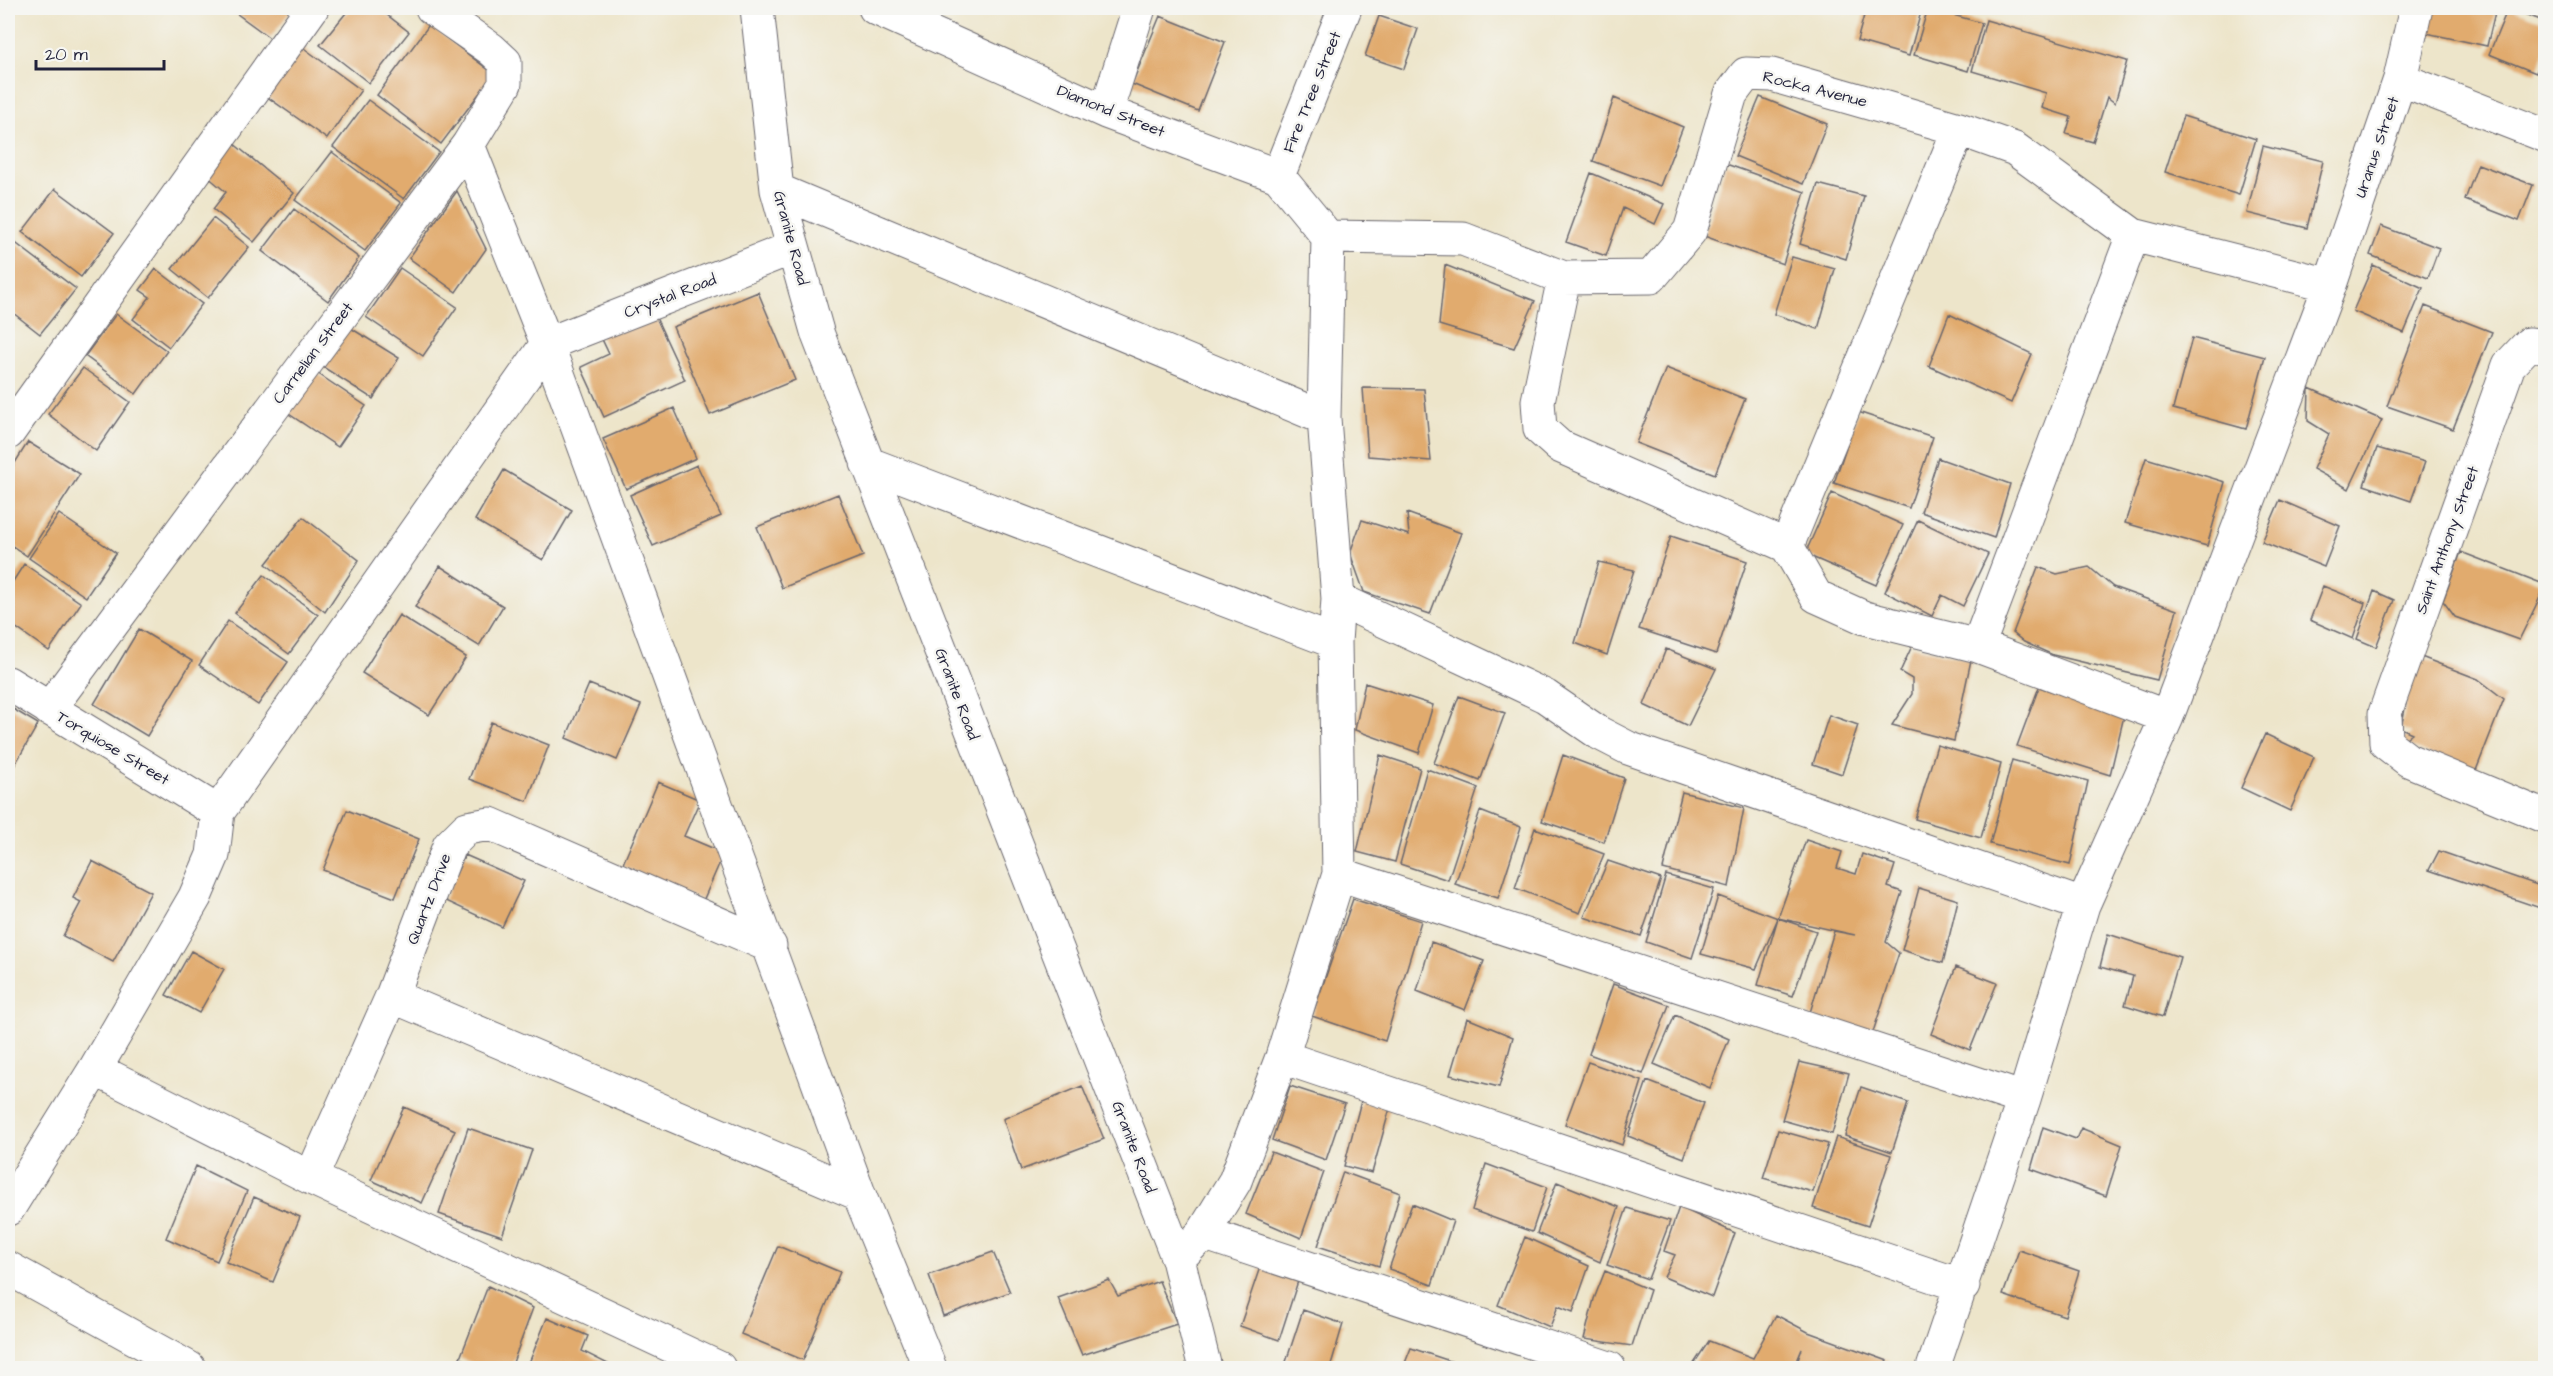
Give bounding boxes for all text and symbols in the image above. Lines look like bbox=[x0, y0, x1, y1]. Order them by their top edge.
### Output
street label: Fire Tree Street bbox=[1278, 27, 1347, 156]
scale bar bbox=[36, 33, 164, 71]
text: 20 m bbox=[45, 42, 88, 67]
street label: Rocka Avenue bbox=[1760, 65, 1870, 113]
street label: Diamond Street bbox=[1054, 79, 1169, 143]
street label: Uranus Street bbox=[2349, 93, 2405, 201]
street label: Granite Road bbox=[768, 188, 814, 288]
street label: Crystal Road bbox=[621, 268, 720, 325]
street label: Carnelian Street bbox=[268, 297, 359, 408]
street label: Saint Anthony Street bbox=[2410, 462, 2485, 617]
street label: Granite Road bbox=[929, 645, 985, 743]
street label: Torquiose Street bbox=[52, 706, 174, 791]
street label: Quartz Drive bbox=[402, 850, 457, 948]
street label: Granite Road bbox=[1106, 1098, 1162, 1196]

